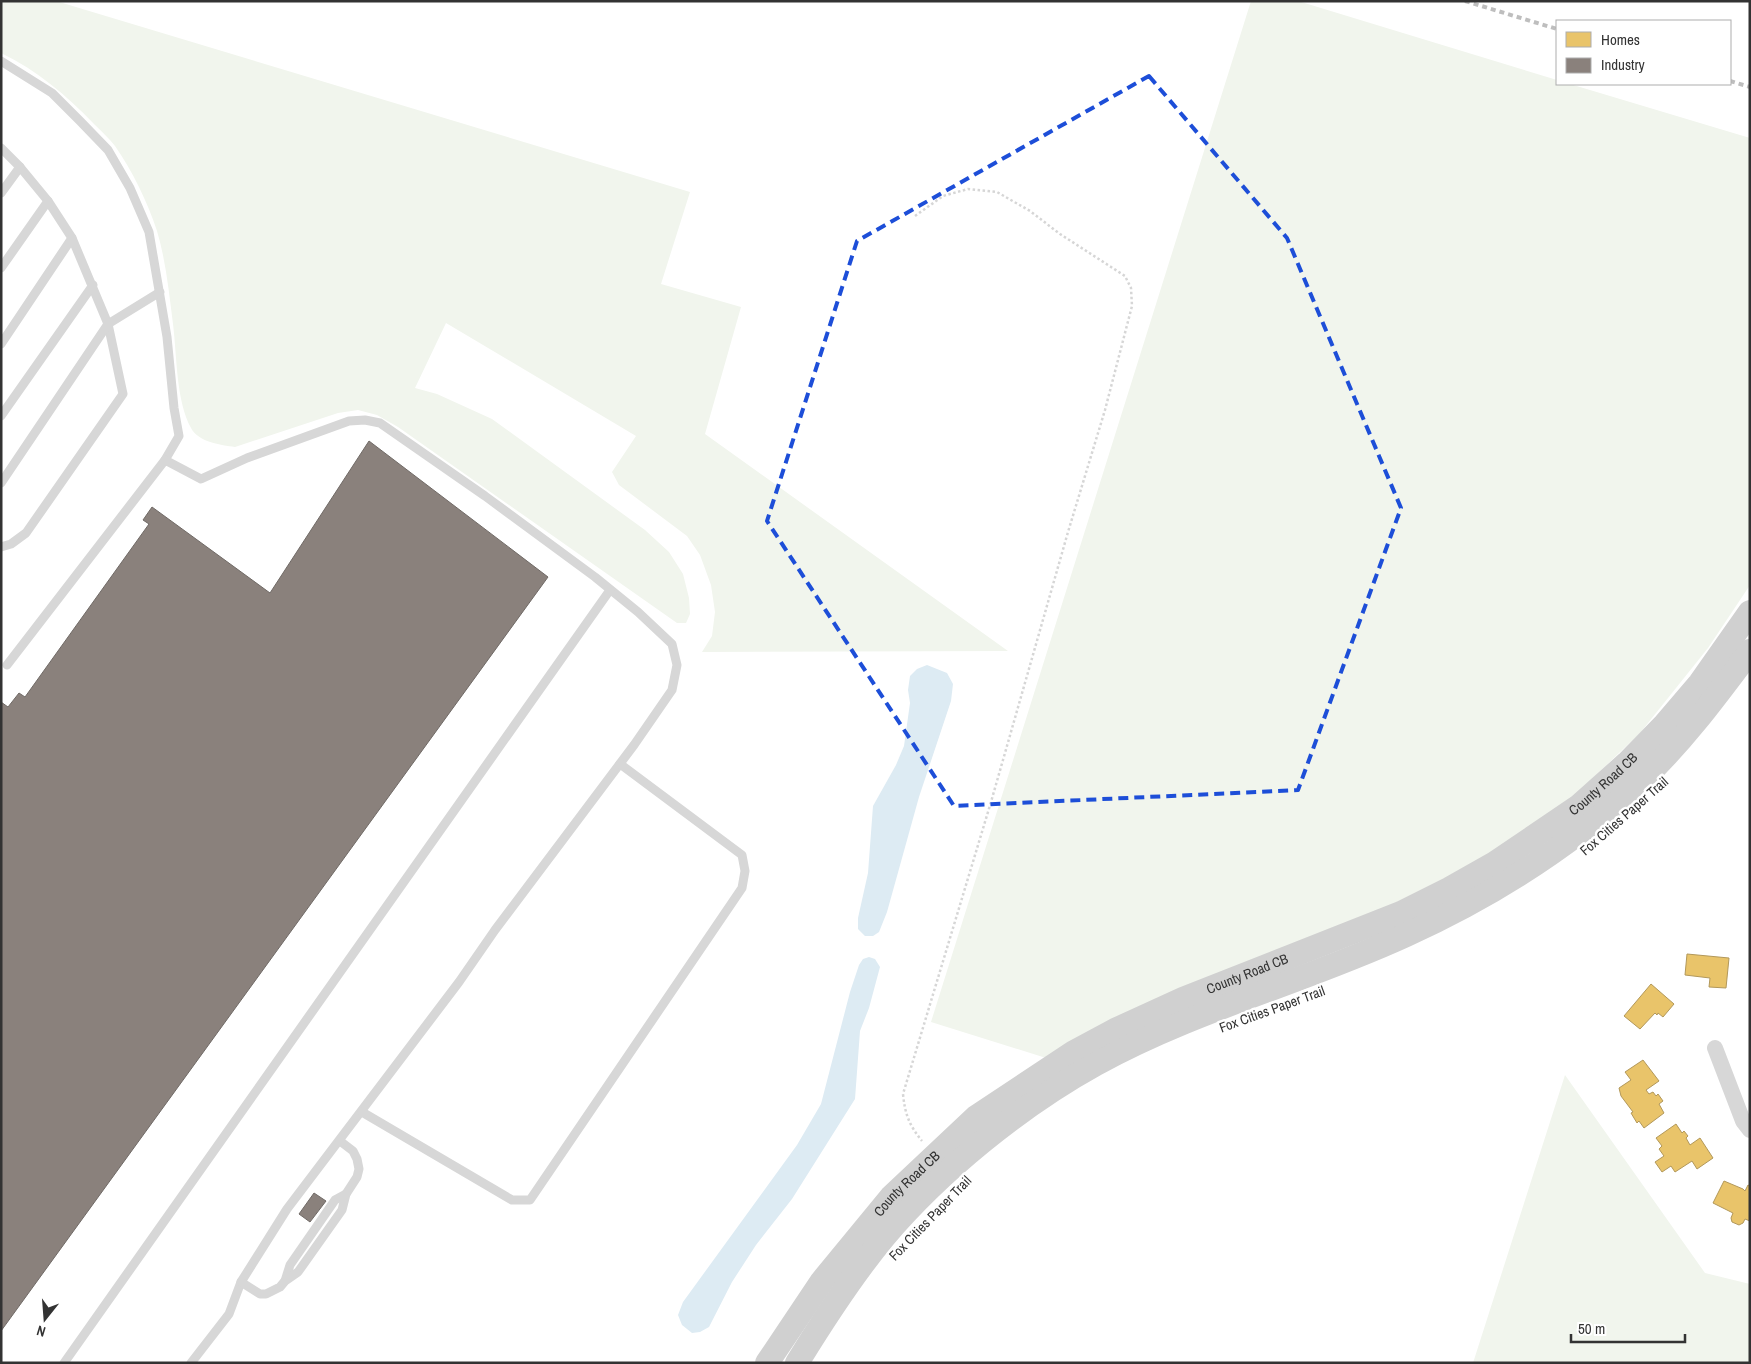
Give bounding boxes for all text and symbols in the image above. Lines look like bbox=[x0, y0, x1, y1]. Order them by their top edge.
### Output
legend bbox=[1556, 20, 1731, 85]
text: Homes bbox=[1601, 29, 1640, 50]
text: Industry bbox=[1601, 54, 1646, 75]
street label: County Road CB bbox=[1565, 748, 1642, 819]
street label: Fox Cities Paper Trail bbox=[1576, 773, 1672, 859]
street label: County Road CB bbox=[1204, 949, 1291, 998]
street label: Fox Cities Paper Trail bbox=[1217, 982, 1327, 1036]
street label: County Road CB bbox=[870, 1147, 944, 1220]
street label: Fox Cities Paper Trail bbox=[885, 1172, 975, 1264]
north arrow bbox=[20, 1294, 70, 1344]
scale bar bbox=[1571, 1312, 1685, 1344]
text: 50 m bbox=[1578, 1318, 1605, 1339]
text: N bbox=[35, 1322, 48, 1341]

